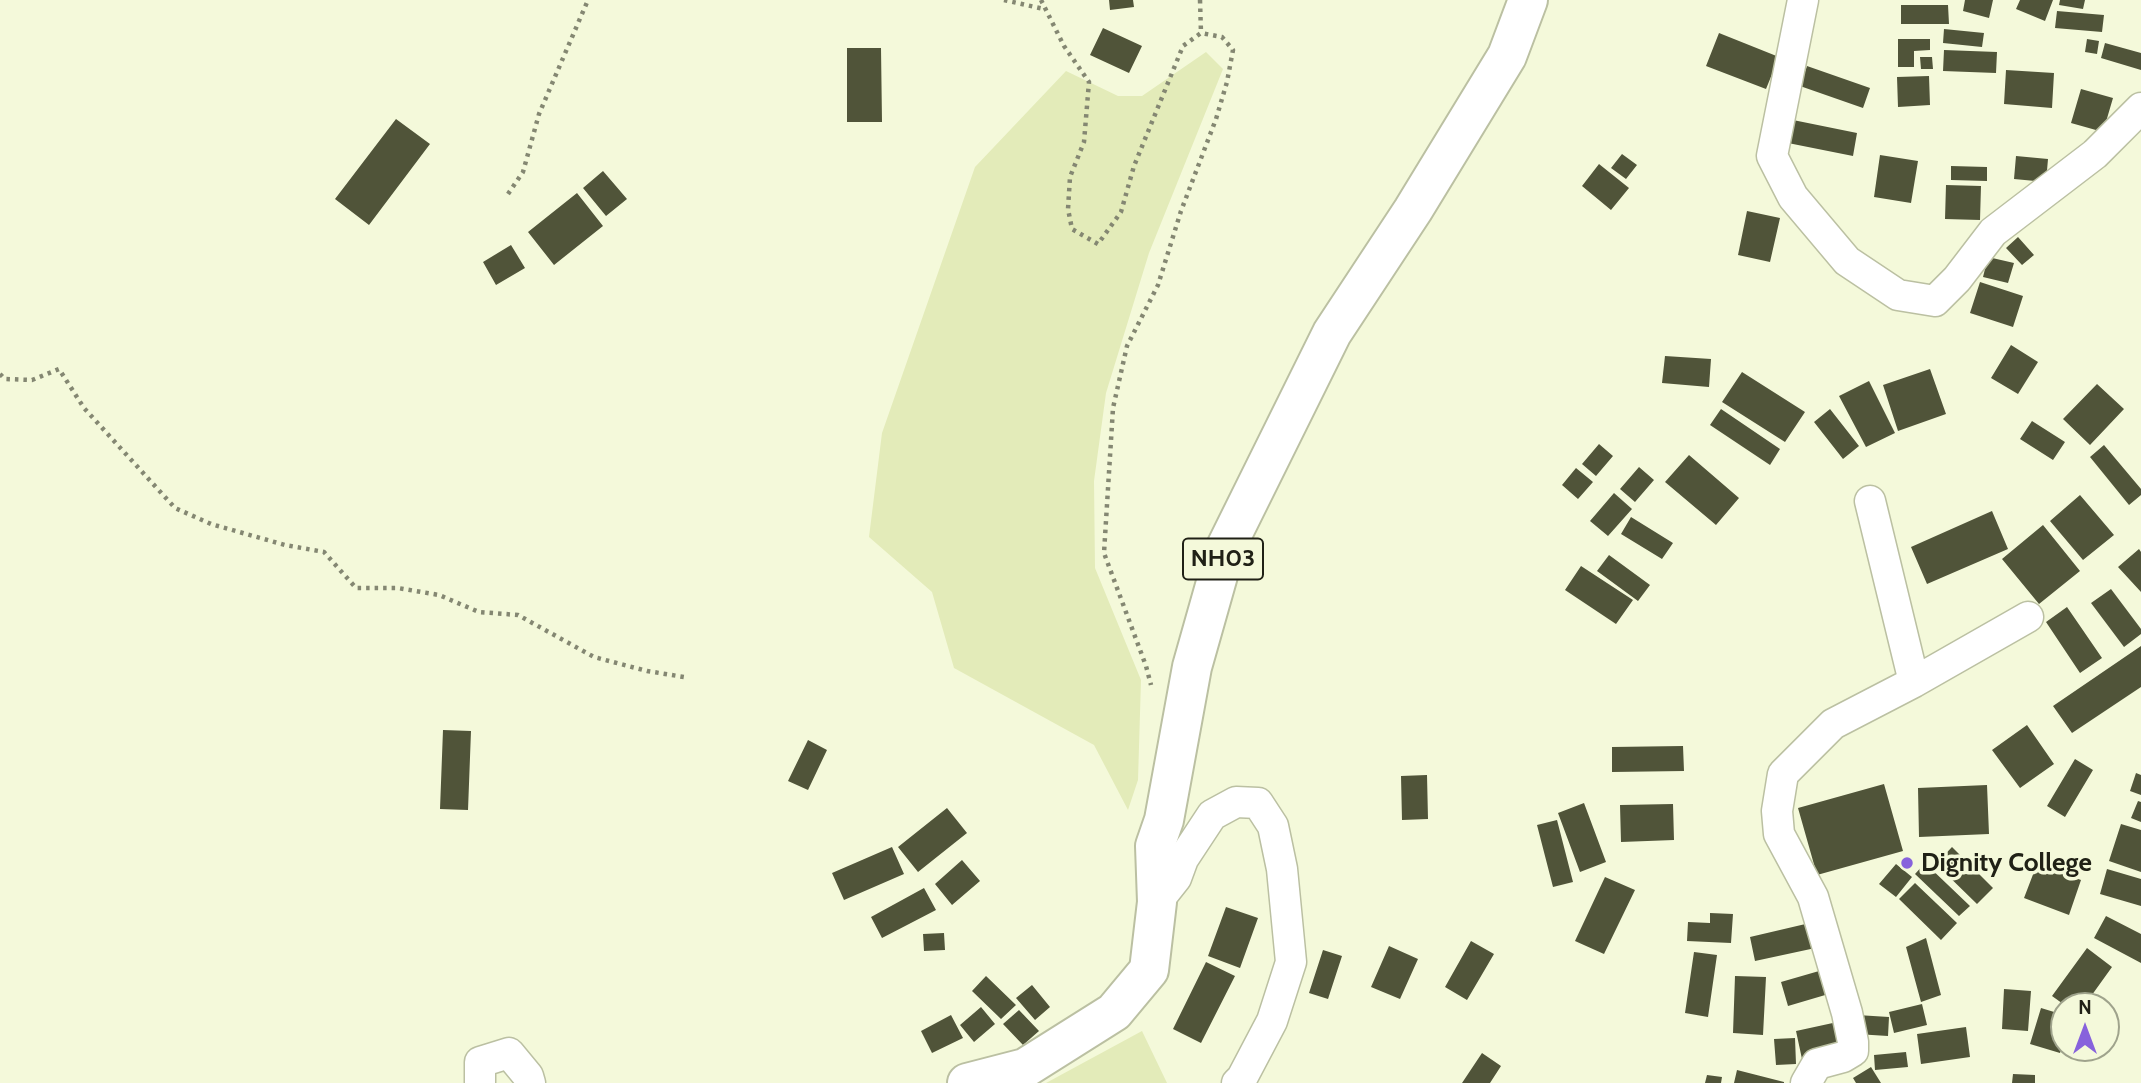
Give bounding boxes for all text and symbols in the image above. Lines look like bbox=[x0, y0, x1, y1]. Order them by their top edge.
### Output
road number: NH03 bbox=[1183, 538, 1263, 580]
place label: Dignity College bbox=[1921, 847, 2092, 879]
marker: Dignity College bbox=[1899, 855, 1915, 871]
north arrow bbox=[2050, 992, 2120, 1062]
text: N bbox=[2078, 996, 2092, 1019]

